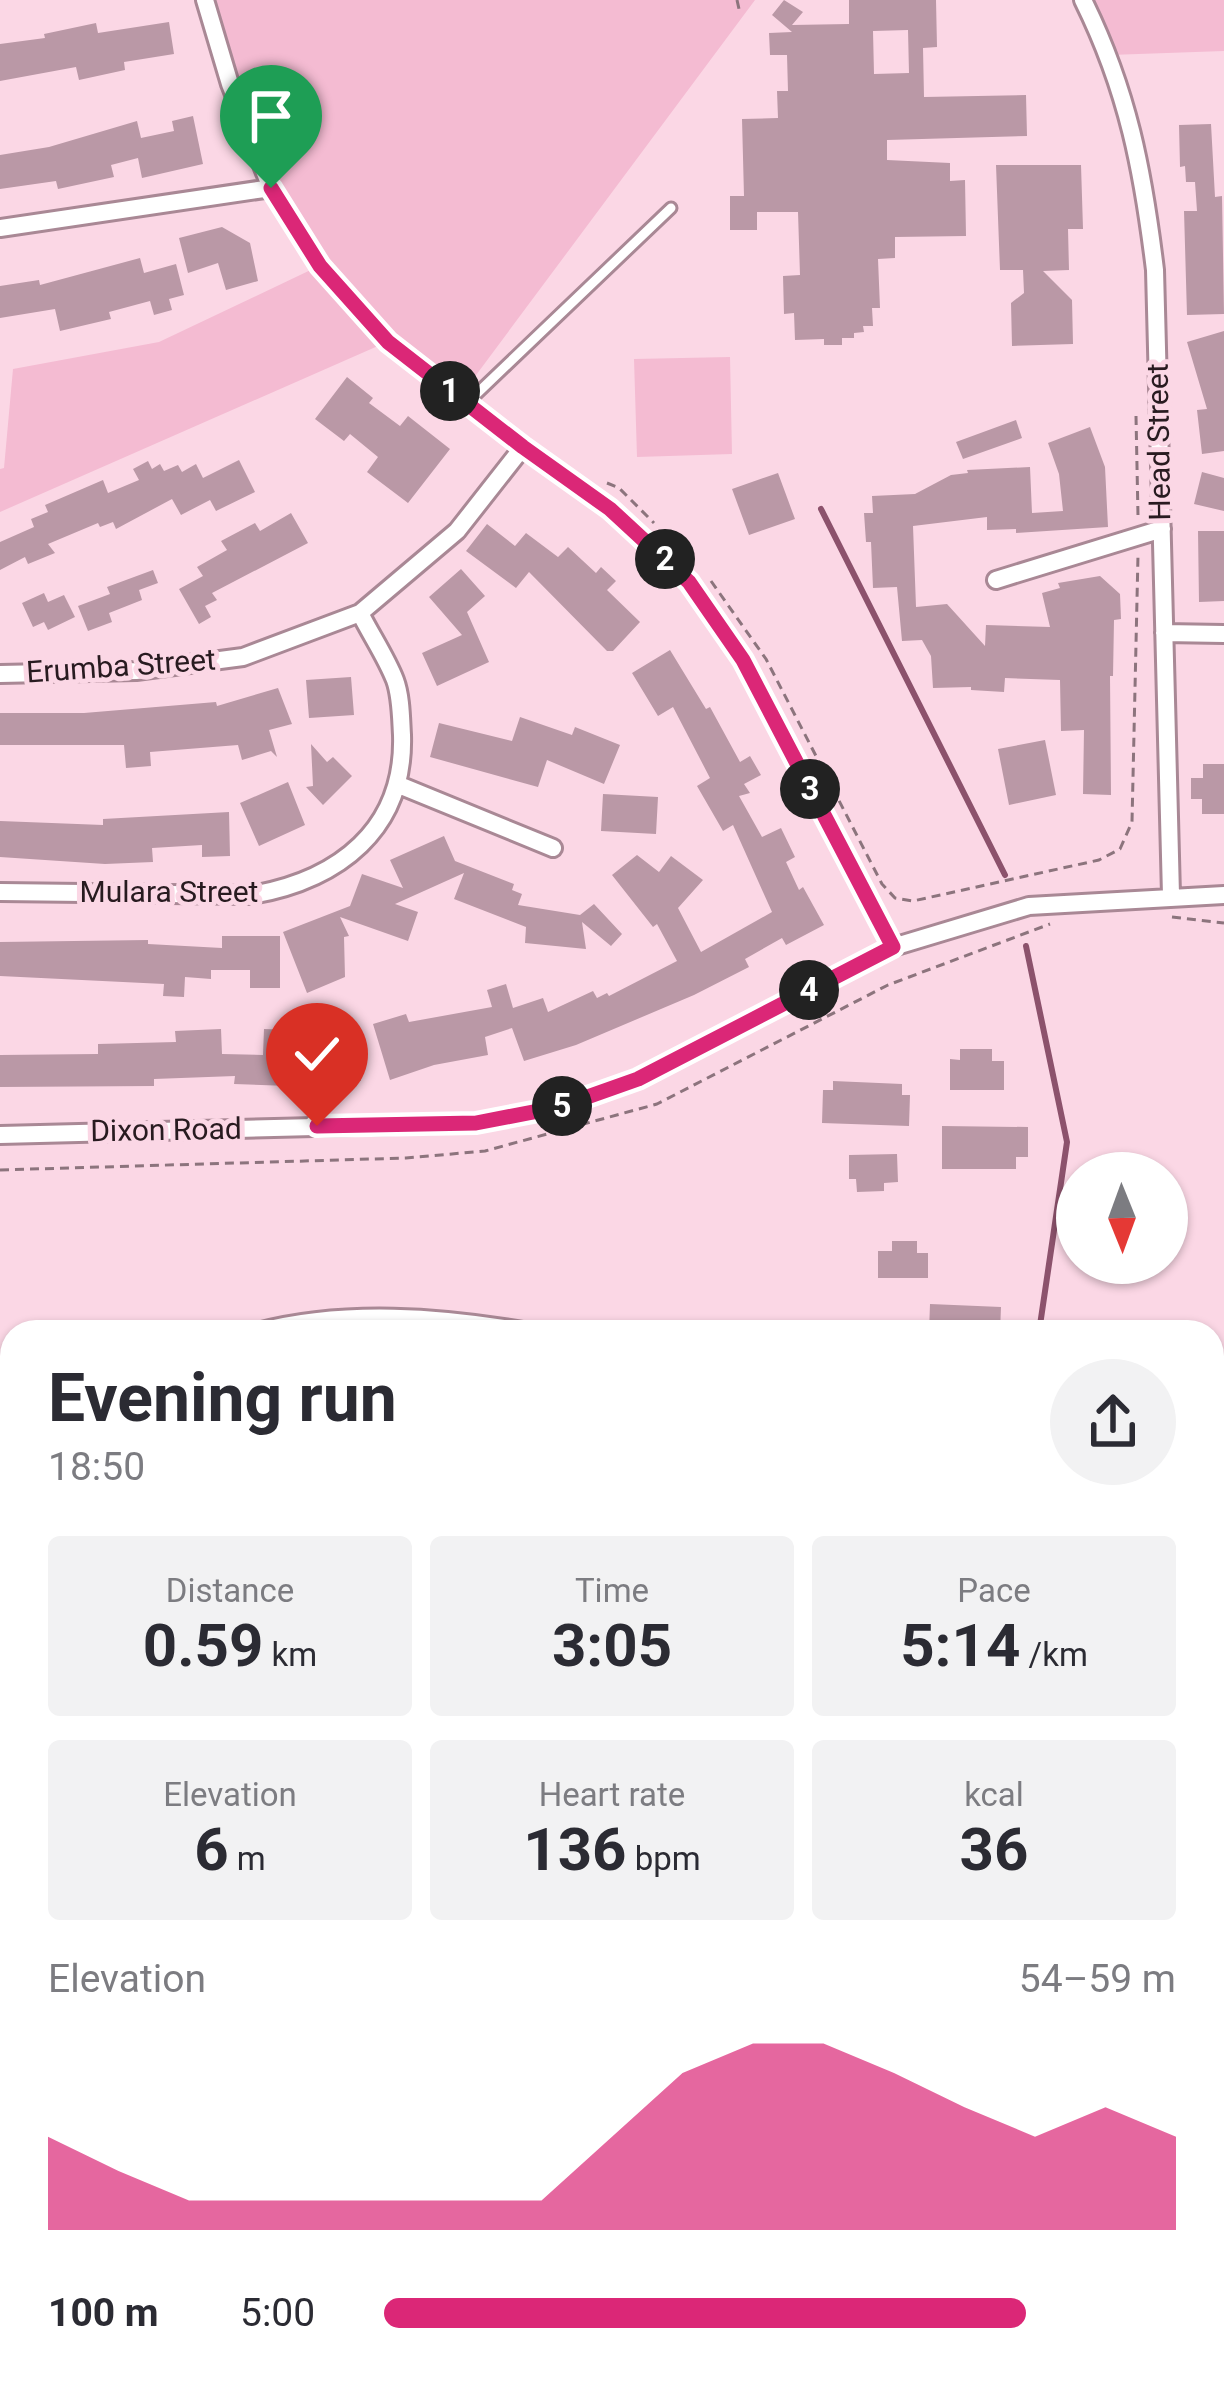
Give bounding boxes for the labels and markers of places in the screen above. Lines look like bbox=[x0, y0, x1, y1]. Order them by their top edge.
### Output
pin bbox=[220, 65, 322, 188]
pin: 1 bbox=[420, 361, 480, 421]
pin: 2 bbox=[635, 529, 695, 589]
pin: 3 bbox=[780, 759, 840, 819]
pin: 4 bbox=[779, 960, 839, 1020]
pin bbox=[266, 1003, 368, 1126]
pin: 5 bbox=[532, 1076, 592, 1136]

